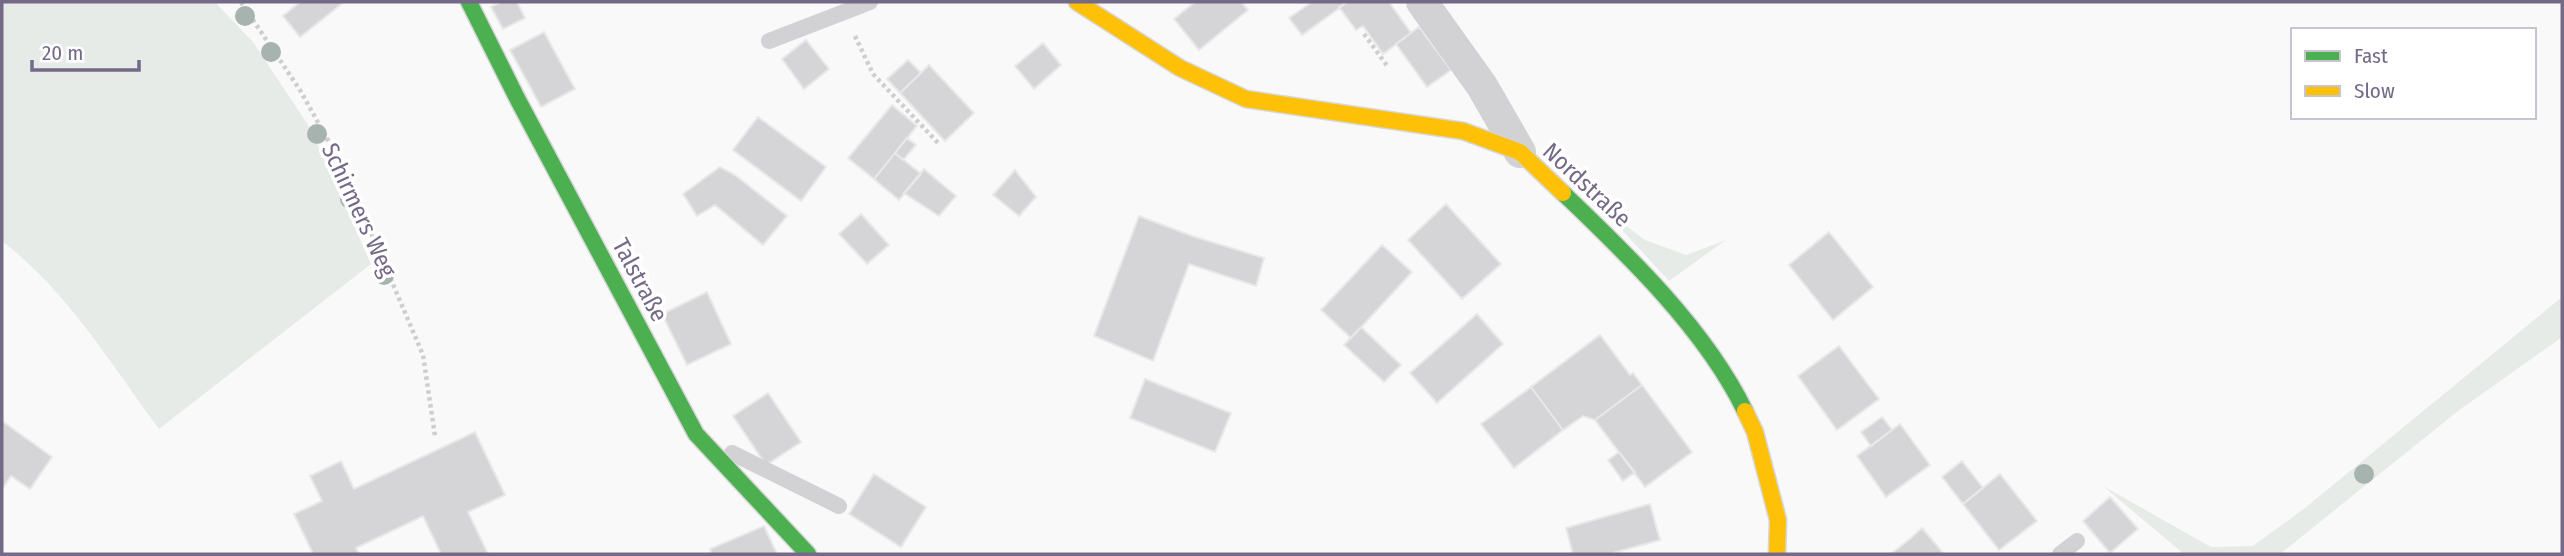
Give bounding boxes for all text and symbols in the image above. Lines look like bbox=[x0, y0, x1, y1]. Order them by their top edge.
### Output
scale bar bbox=[32, 28, 138, 72]
legend bbox=[2291, 28, 2536, 119]
text: 20 m bbox=[42, 40, 83, 66]
text: Fast bbox=[2354, 43, 2388, 69]
text: Slow bbox=[2354, 78, 2395, 104]
street label: Nordstraße bbox=[1537, 137, 1637, 233]
street label: Schirmers Weg bbox=[316, 139, 402, 282]
street label: Talstraße bbox=[607, 234, 673, 326]

